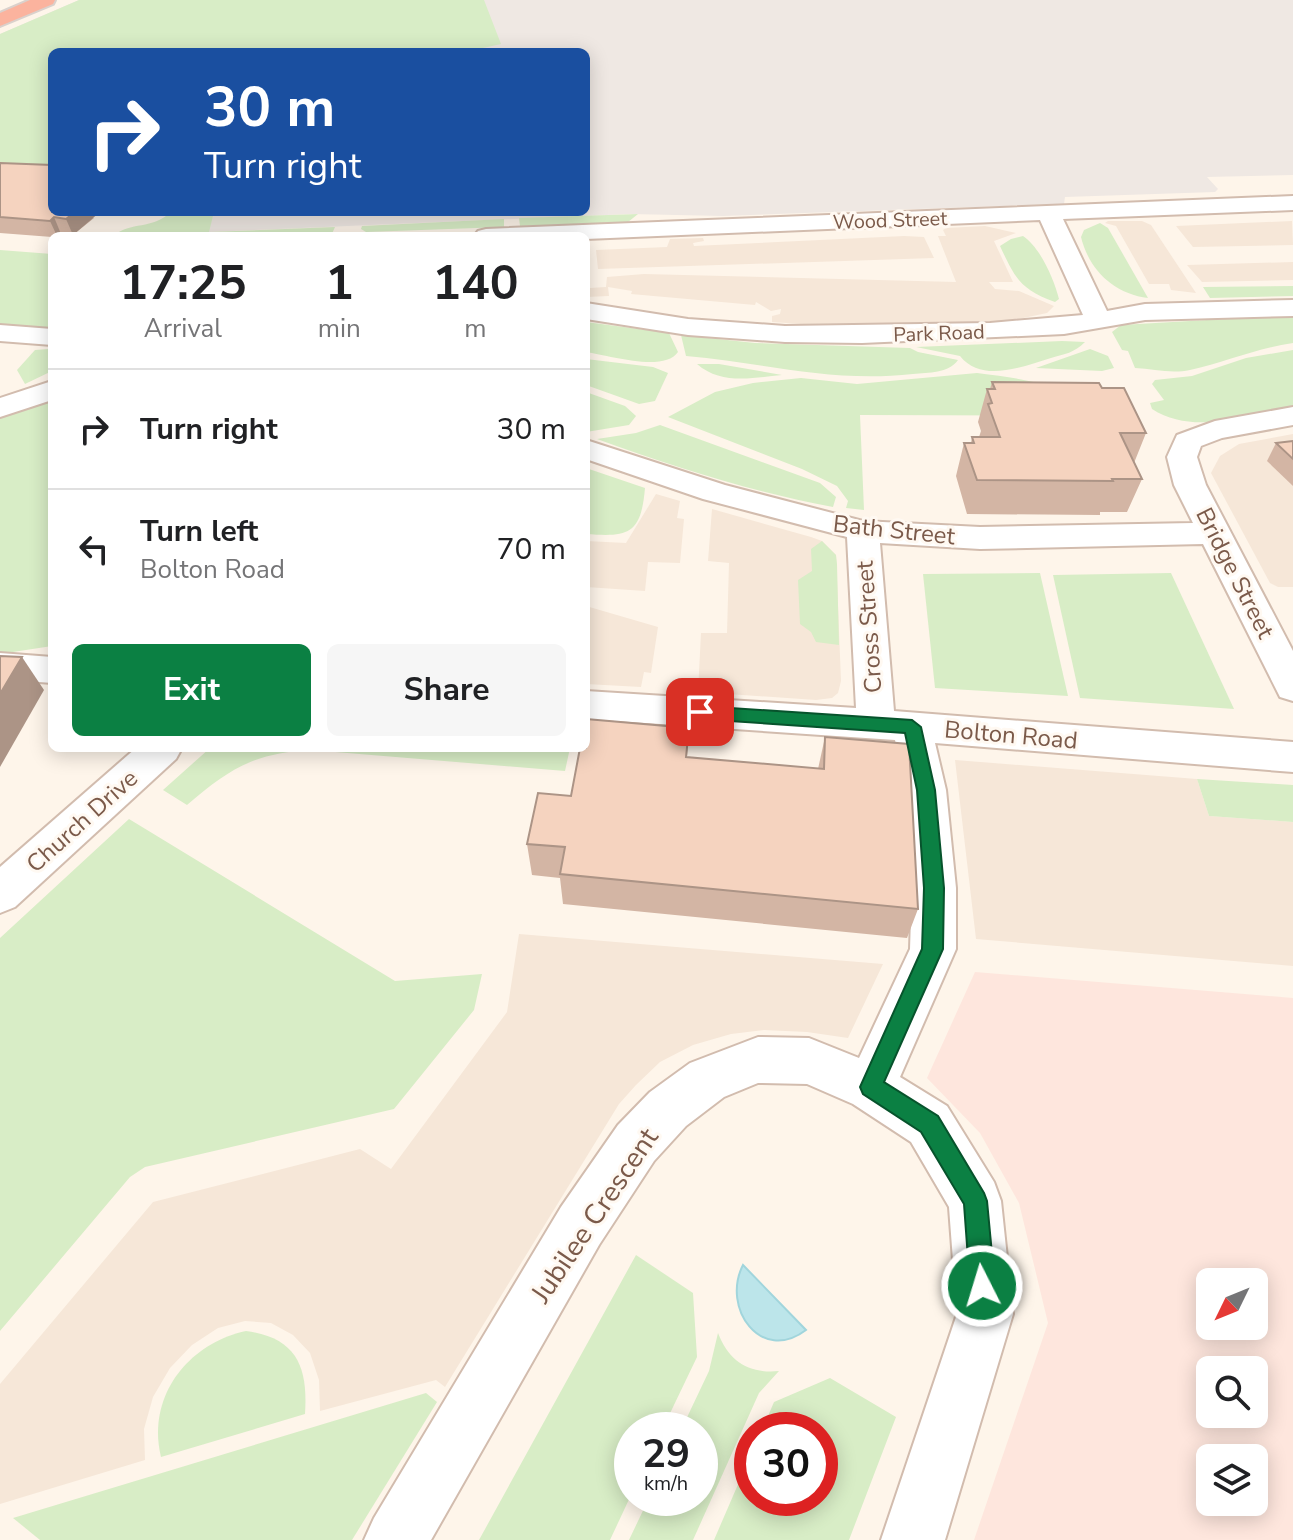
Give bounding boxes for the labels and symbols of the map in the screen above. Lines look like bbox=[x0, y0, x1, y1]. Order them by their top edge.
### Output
street label: Wood Street bbox=[832, 205, 949, 236]
street label: Park Road bbox=[893, 318, 985, 349]
street label: Bridge Street bbox=[1188, 502, 1282, 644]
street label: Bath Street bbox=[831, 508, 957, 552]
street label: Cross Street bbox=[848, 559, 890, 694]
pin bbox=[666, 678, 734, 746]
street label: Bolton Road bbox=[943, 713, 1079, 757]
street label: Church Drive bbox=[19, 762, 145, 880]
street label: Jubilee Crescent bbox=[522, 1121, 667, 1311]
position arrow bbox=[940, 1244, 1024, 1328]
north arrow bbox=[1196, 1268, 1268, 1340]
speed limit sign: 30 bbox=[734, 1412, 838, 1516]

